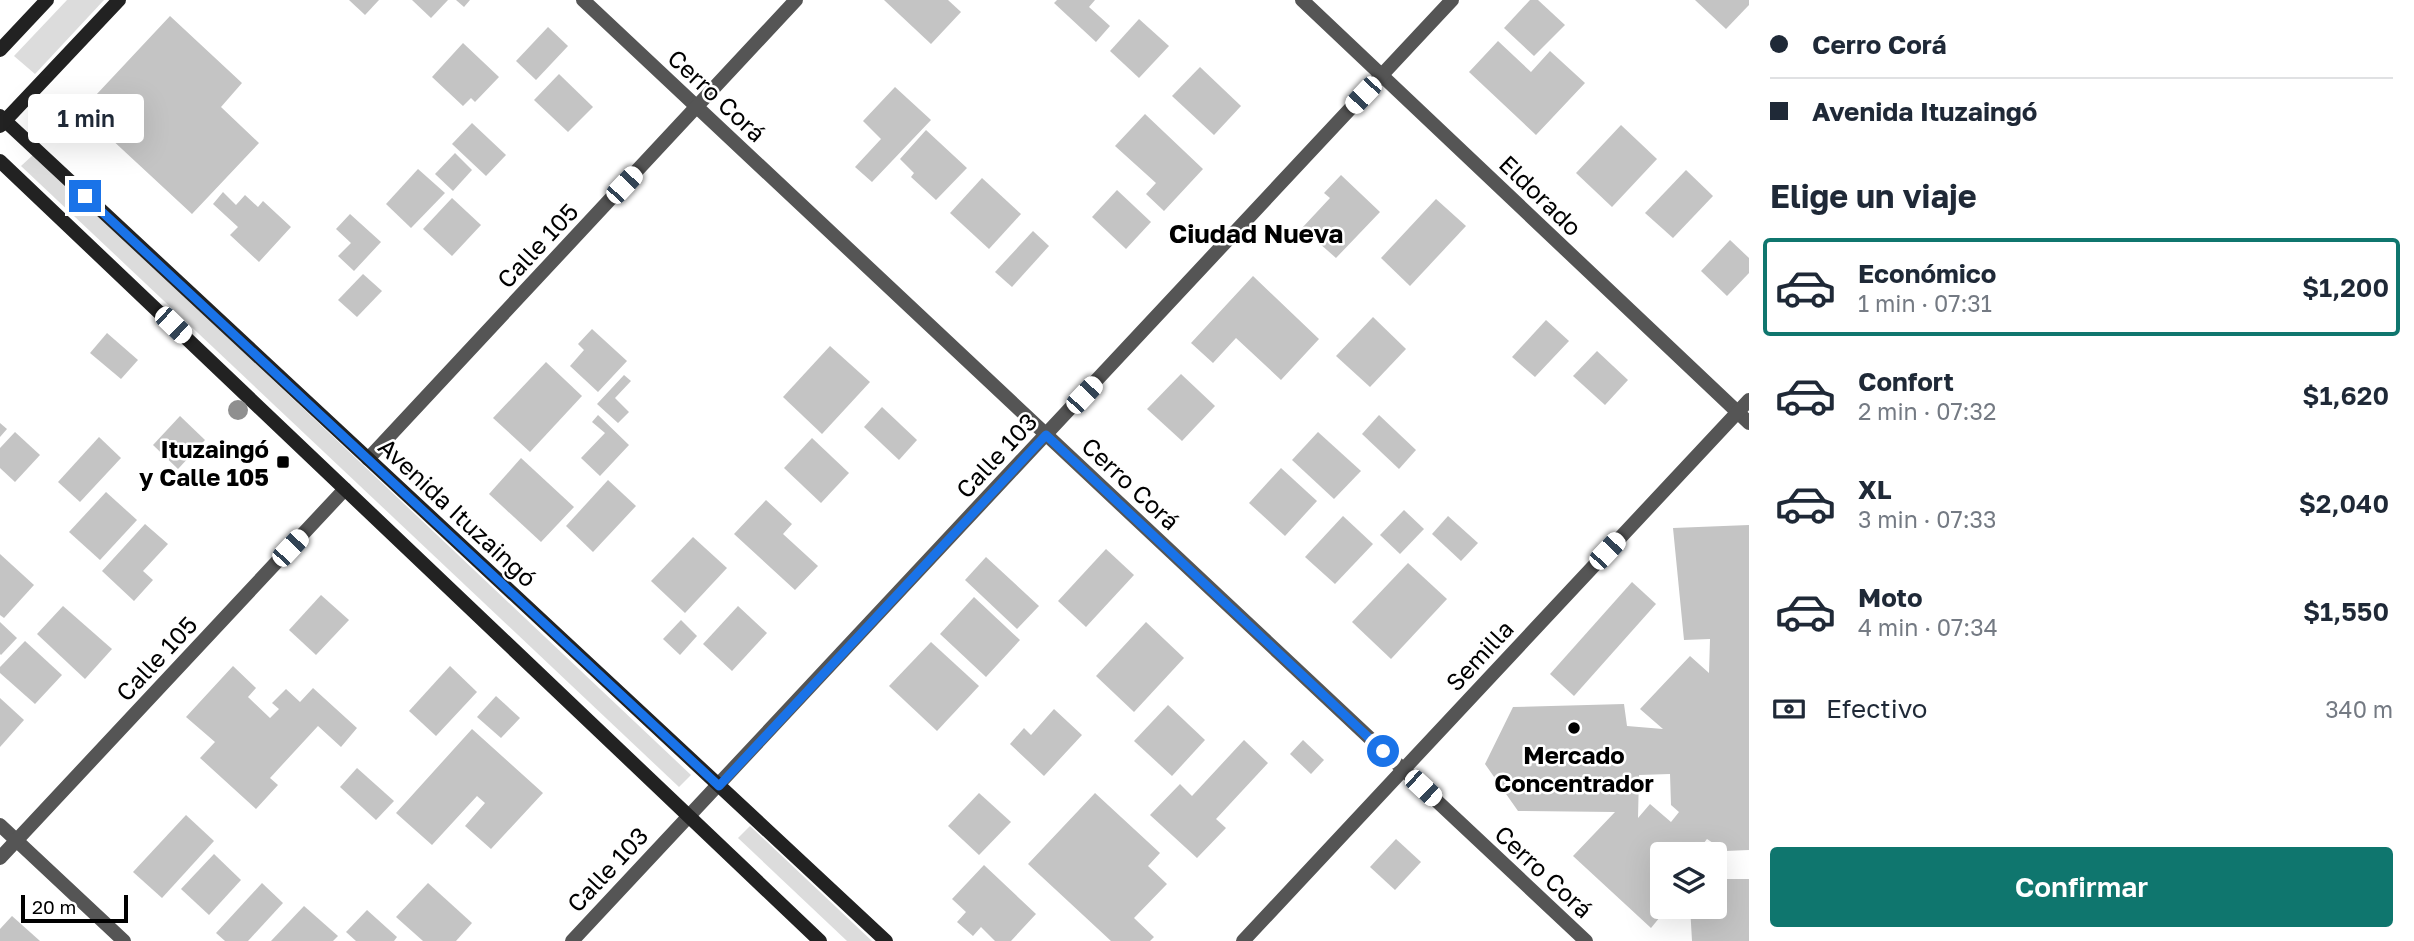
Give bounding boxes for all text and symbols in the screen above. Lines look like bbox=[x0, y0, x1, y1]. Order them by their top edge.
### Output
text: Cerro Corá bbox=[1812, 29, 1947, 60]
street label: Cerro Corá bbox=[662, 43, 772, 147]
car bbox=[1341, 72, 1386, 118]
callout: 1 min bbox=[27, 94, 143, 144]
text: Avenida Ituzaingó bbox=[1812, 96, 2037, 127]
text: 1 min bbox=[57, 104, 115, 132]
street label: Eldorado bbox=[1494, 149, 1588, 241]
car bbox=[602, 162, 647, 208]
text: Elige un viaje bbox=[1770, 177, 1977, 215]
route end bbox=[69, 180, 101, 212]
street label: Calle 105 bbox=[490, 197, 584, 293]
district label: Ciudad Nueva bbox=[1169, 218, 1343, 249]
icon: car bbox=[1774, 256, 1837, 319]
text: Económico bbox=[1858, 258, 1996, 289]
text: $1,200 bbox=[2302, 272, 2389, 303]
text: 1 min · 07:31 bbox=[1858, 289, 1992, 317]
car bbox=[151, 303, 196, 347]
icon: car bbox=[1774, 364, 1837, 427]
text: Confort bbox=[1858, 366, 1954, 397]
car bbox=[1062, 372, 1107, 418]
text: $1,620 bbox=[2302, 380, 2389, 411]
text: 2 min · 07:32 bbox=[1858, 397, 1996, 425]
street label: Calle 103 bbox=[949, 407, 1043, 503]
street label: Cerro Corá bbox=[1076, 431, 1186, 535]
street label: Avenida Ituzaingó bbox=[373, 432, 543, 592]
place label: Ituzaingó y Calle 105 bbox=[139, 434, 269, 491]
marker: Ituzaingó y Calle 105 bbox=[275, 454, 291, 470]
icon: car bbox=[1774, 472, 1837, 535]
text: XL bbox=[1858, 474, 1892, 505]
text: $2,040 bbox=[2299, 488, 2389, 519]
text: 3 min · 07:33 bbox=[1858, 505, 1997, 533]
car bbox=[268, 525, 313, 571]
car bbox=[1585, 528, 1630, 574]
icon: car bbox=[1774, 580, 1837, 643]
text: Moto bbox=[1858, 582, 1923, 613]
text: $1,550 bbox=[2303, 596, 2389, 627]
street label: Calle 105 bbox=[109, 610, 203, 706]
text: 4 min · 07:34 bbox=[1858, 613, 1998, 641]
street label: Semilla bbox=[1439, 614, 1519, 696]
icon: cash bbox=[1770, 690, 1808, 728]
text: Efectivo bbox=[1826, 693, 1927, 724]
text: 340 m bbox=[2325, 695, 2393, 723]
marker: Mercado Concentrador bbox=[1566, 720, 1582, 736]
route start bbox=[1367, 735, 1399, 767]
place label: Mercado Concentrador bbox=[1494, 740, 1654, 797]
car bbox=[1401, 766, 1446, 810]
street label: Cerro Corá bbox=[1489, 819, 1599, 923]
street label: Calle 103 bbox=[560, 821, 654, 917]
map controls bbox=[1650, 842, 1727, 919]
button: layers bbox=[1650, 842, 1727, 919]
button: Confirmar bbox=[1770, 847, 2393, 927]
scale bar bbox=[21, 892, 128, 924]
text: 20 m bbox=[32, 895, 76, 918]

